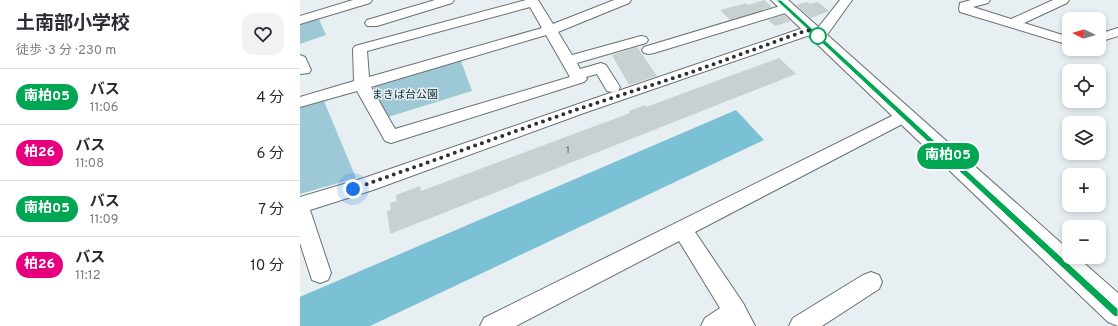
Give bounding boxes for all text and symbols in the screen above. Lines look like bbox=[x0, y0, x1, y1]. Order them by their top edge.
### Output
text: 土南部小学校 bbox=[16, 12, 130, 36]
north arrow bbox=[1062, 12, 1106, 56]
map controls bbox=[1062, 12, 1106, 264]
button: heart bbox=[242, 13, 284, 55]
unlabelled marker bbox=[809, 27, 827, 45]
text: 徒歩 · 3 分 · 230 m bbox=[16, 43, 116, 59]
button: locate bbox=[1062, 64, 1106, 108]
text: バス bbox=[90, 81, 120, 100]
text: 南柏05 bbox=[24, 88, 70, 105]
park label: まきば台公園 bbox=[372, 88, 438, 102]
text: 4 分 bbox=[256, 89, 284, 108]
text: 11:06 bbox=[90, 100, 119, 116]
button: layers bbox=[1062, 116, 1106, 160]
text: バス bbox=[75, 137, 105, 156]
line badge: 南柏05 bbox=[920, 143, 976, 169]
text: 柏26 bbox=[24, 144, 55, 161]
text: 6 分 bbox=[257, 145, 284, 164]
house number: 1 bbox=[566, 145, 570, 156]
text: 南柏05 bbox=[925, 147, 971, 164]
text: 11:08 bbox=[75, 156, 104, 172]
button: + bbox=[1062, 168, 1106, 212]
your location bbox=[343, 179, 363, 199]
text: バス bbox=[90, 193, 120, 212]
text: 南柏05 bbox=[24, 200, 70, 217]
text: 7 分 bbox=[258, 201, 284, 220]
text: 11:09 bbox=[90, 212, 119, 228]
button: − bbox=[1062, 220, 1106, 264]
text: バス bbox=[75, 249, 105, 268]
text: 柏26 bbox=[24, 256, 55, 273]
text: 10 分 bbox=[250, 257, 284, 276]
text: 11:12 bbox=[75, 268, 101, 284]

